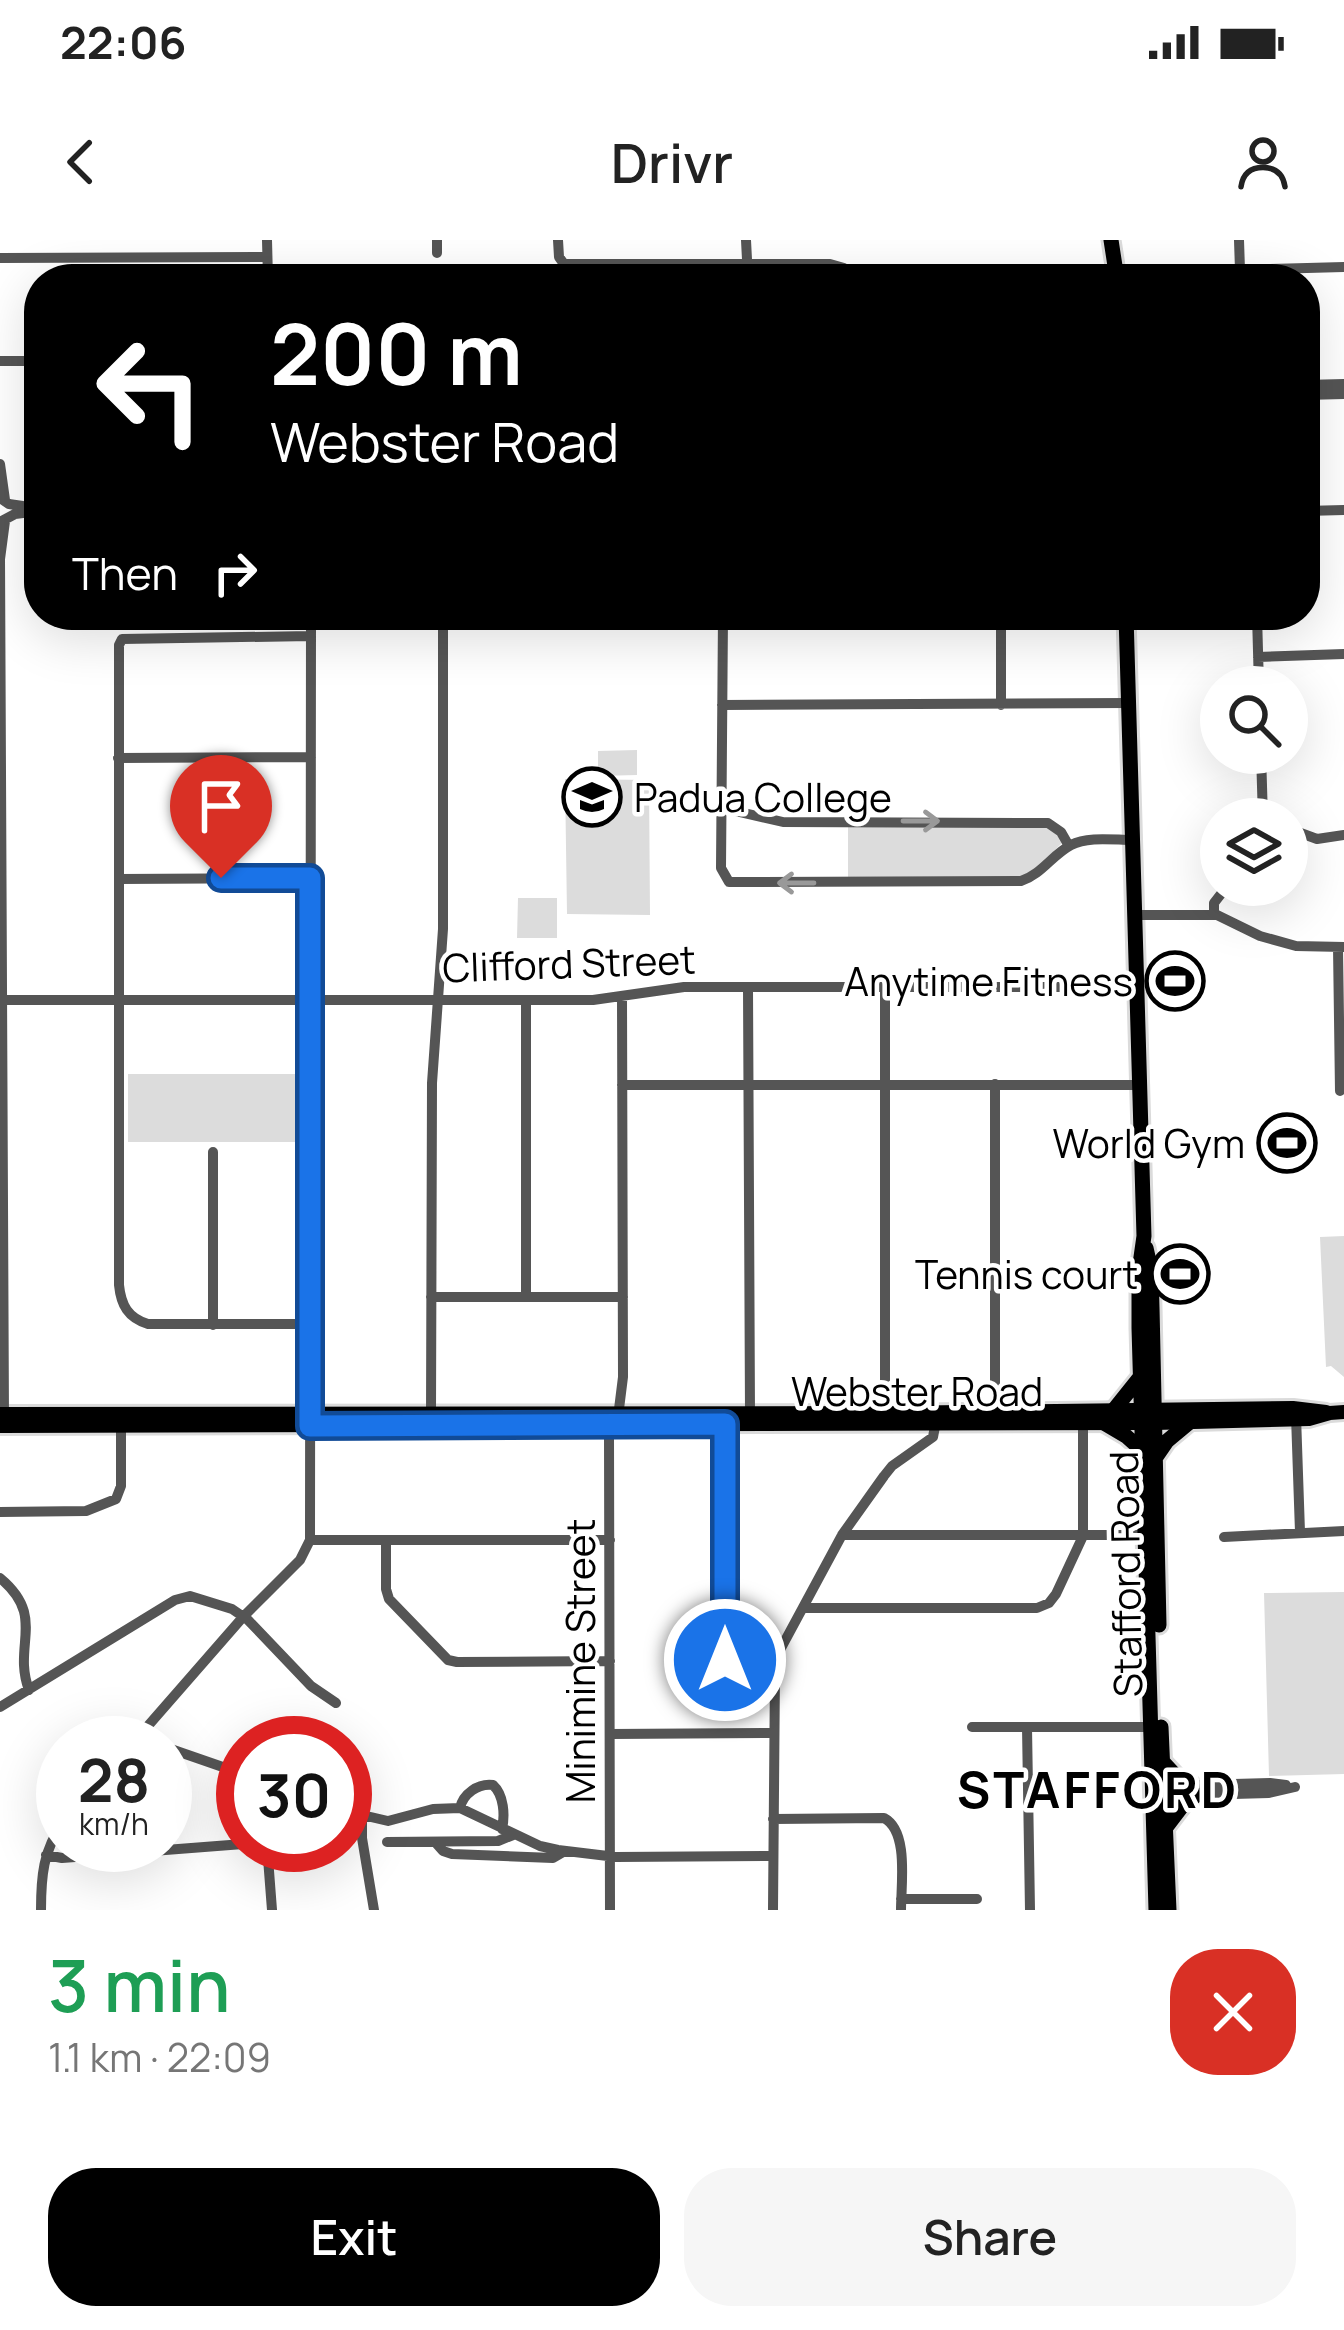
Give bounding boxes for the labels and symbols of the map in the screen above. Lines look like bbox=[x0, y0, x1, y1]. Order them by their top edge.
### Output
pin bbox=[170, 755, 272, 878]
school or university icon: Padua College bbox=[561, 766, 623, 828]
place label: Padua College bbox=[634, 770, 892, 824]
one-way arrow bbox=[901, 810, 940, 832]
one-way arrow bbox=[777, 872, 816, 894]
street label: Clifford Street bbox=[441, 932, 697, 994]
sports icon: Anytime Fitness bbox=[1144, 950, 1206, 1012]
place label: Anytime Fitness bbox=[844, 954, 1133, 1008]
sports icon: World Gym bbox=[1256, 1112, 1318, 1174]
place label: World Gym bbox=[1053, 1116, 1245, 1170]
sports icon: Tennis court bbox=[1149, 1243, 1211, 1305]
place label: Tennis court bbox=[915, 1247, 1138, 1301]
street label: Webster Road bbox=[791, 1364, 1043, 1418]
street label: Stafford Road bbox=[1096, 1450, 1154, 1698]
street label: Minimine Street bbox=[553, 1519, 607, 1803]
position arrow bbox=[662, 1597, 788, 1723]
speed limit sign: 30 bbox=[216, 1716, 372, 1872]
district label: STAFFORD bbox=[957, 1754, 1239, 1823]

